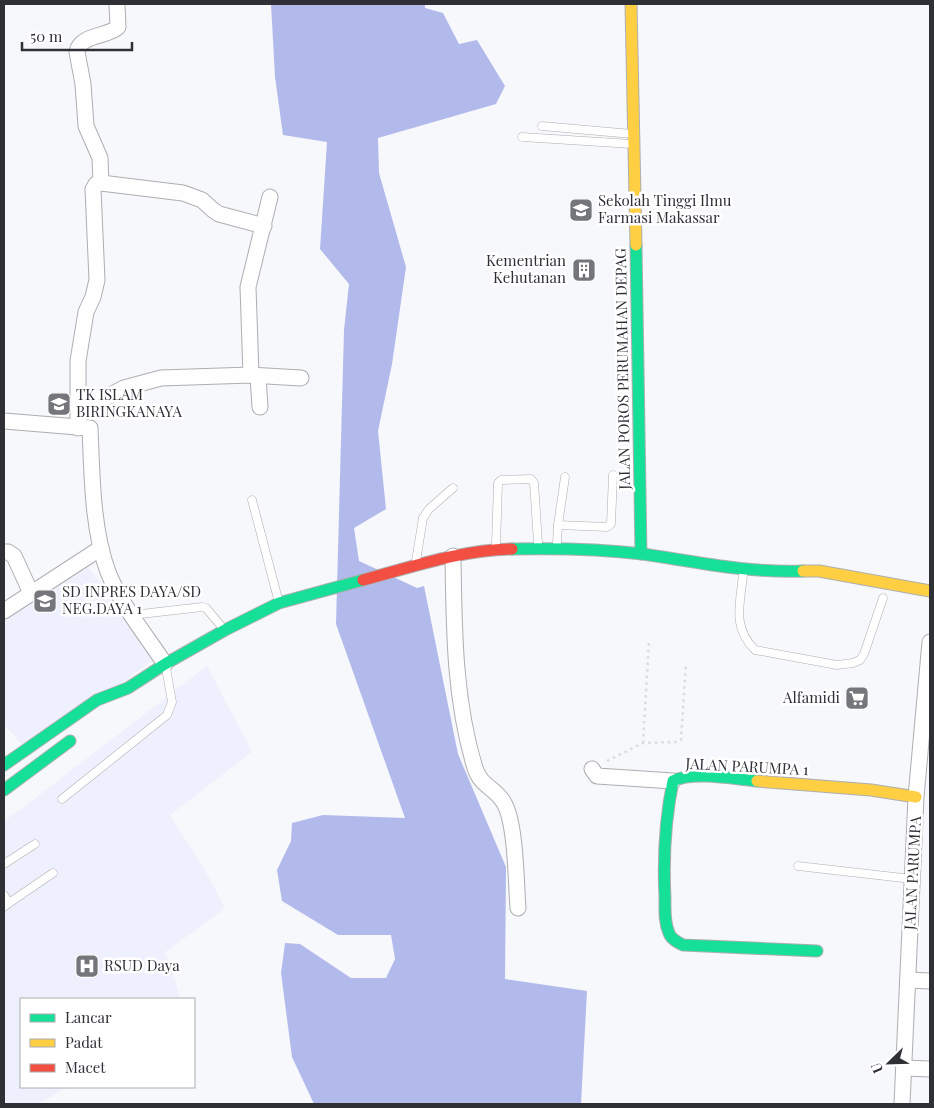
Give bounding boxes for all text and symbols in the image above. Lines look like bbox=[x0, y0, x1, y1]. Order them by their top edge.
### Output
scale bar bbox=[22, 20, 132, 52]
text: 50 m bbox=[30, 26, 63, 46]
place label: Sekolah Tinggi Ilmu Farmasi Makassar bbox=[598, 190, 732, 227]
school or university icon: Sekolah Tinggi Ilmu Farmasi Makassar bbox=[568, 197, 594, 223]
street label: JALAN POROS PERUMAHAN DEPAG bbox=[610, 248, 634, 491]
place label: Kementrian Kehutanan bbox=[486, 250, 566, 287]
building icon: Kementrian Kehutanan bbox=[571, 257, 597, 283]
place label: TK ISLAM BIRINGKANAYA bbox=[76, 384, 182, 421]
school or university icon: TK ISLAM BIRINGKANAYA bbox=[46, 391, 72, 417]
place label: SD INPRES DAYA/SD NEG.DAYA 1 bbox=[62, 581, 201, 618]
school or university icon: SD INPRES DAYA/SD NEG.DAYA 1 bbox=[32, 588, 58, 614]
supermarket icon: Alfamidi bbox=[844, 685, 870, 711]
place label: Alfamidi bbox=[782, 687, 841, 707]
street label: JALAN PARUMPA 1 bbox=[684, 753, 810, 779]
street label: JALAN PARUMPA bbox=[899, 815, 925, 931]
hospital icon: RSUD Daya bbox=[74, 953, 100, 979]
place label: RSUD Daya bbox=[104, 955, 180, 975]
legend bbox=[20, 998, 195, 1088]
text: Lancar bbox=[65, 1007, 112, 1027]
text: Padat bbox=[65, 1032, 103, 1052]
north arrow bbox=[864, 1038, 914, 1088]
text: Macet bbox=[65, 1057, 106, 1077]
text: U bbox=[866, 1060, 887, 1076]

